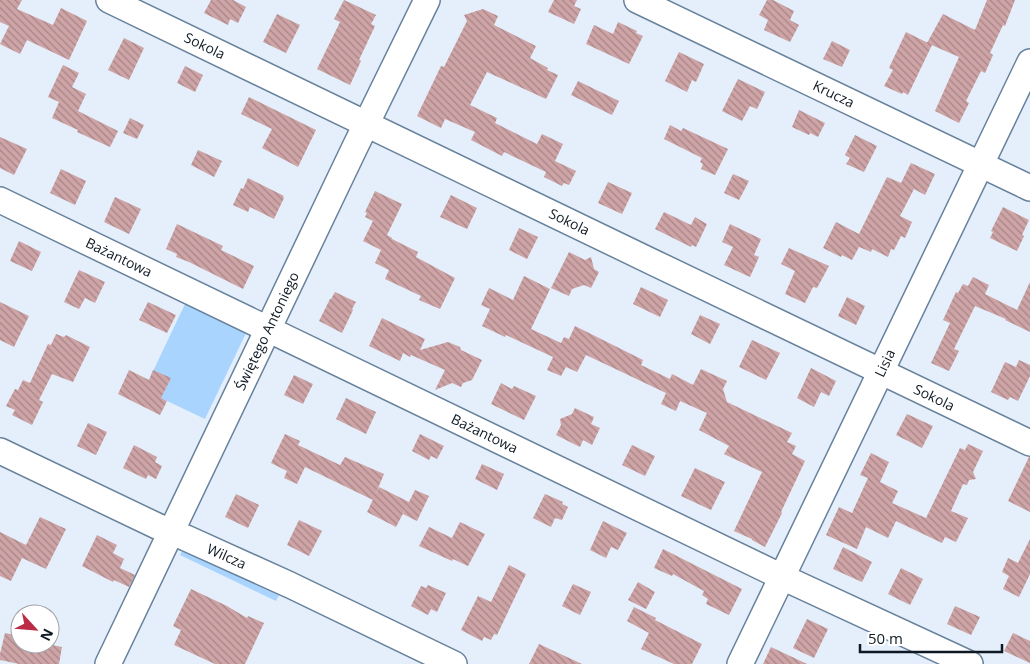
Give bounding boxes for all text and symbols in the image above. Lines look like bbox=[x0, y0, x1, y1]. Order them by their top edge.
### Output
street label: Sokola bbox=[181, 27, 229, 63]
street label: Krucza bbox=[810, 76, 858, 112]
street label: Sokola bbox=[546, 203, 593, 239]
street label: Bażantowa bbox=[83, 233, 156, 281]
street label: Świętego Antoniego bbox=[230, 268, 303, 393]
street label: Lisia bbox=[870, 346, 899, 380]
street label: Sokola bbox=[911, 379, 958, 415]
street label: Bażantowa bbox=[448, 409, 521, 457]
street label: Wilcza bbox=[204, 539, 250, 573]
north arrow bbox=[10, 604, 60, 654]
scale bar bbox=[860, 622, 1002, 654]
text: N bbox=[36, 626, 58, 644]
text: 50 m bbox=[868, 628, 903, 648]

